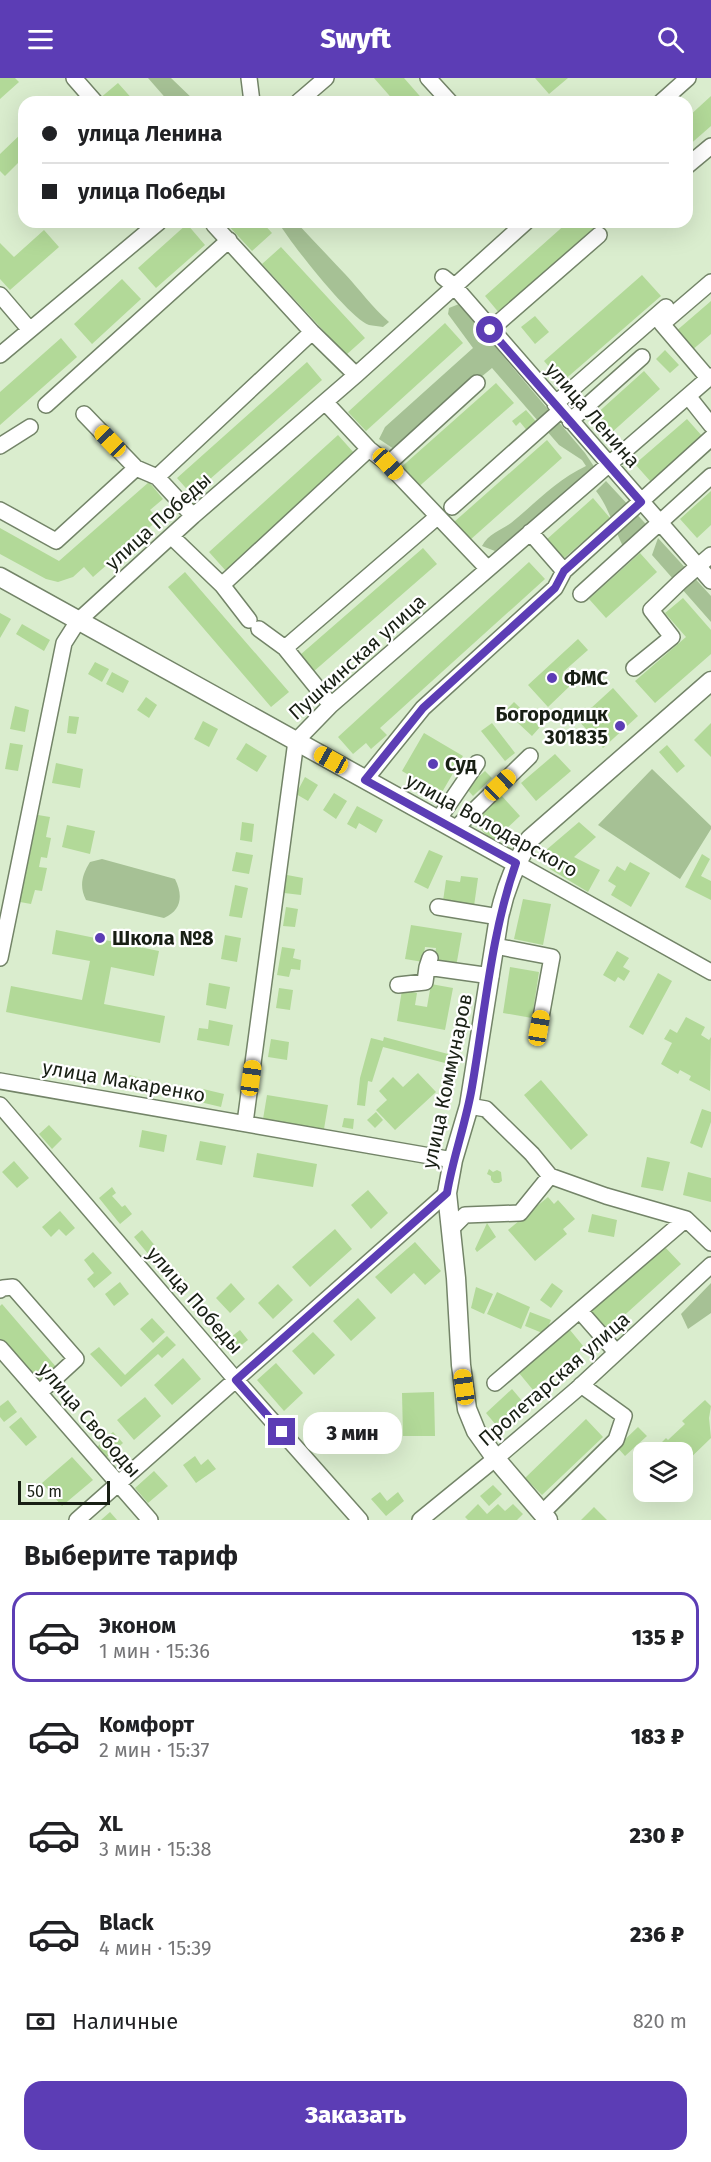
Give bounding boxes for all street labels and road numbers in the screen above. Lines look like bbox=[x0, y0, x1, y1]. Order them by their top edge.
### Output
street label: улица Ленина bbox=[541, 357, 645, 473]
street label: улица Победы bbox=[100, 467, 216, 575]
street label: Пушкинская улица bbox=[284, 589, 430, 725]
street label: улица Володарского bbox=[402, 768, 582, 882]
street label: улица Коммунаров bbox=[417, 991, 477, 1171]
street label: улица Макаренко bbox=[41, 1055, 207, 1107]
street label: улица Победы bbox=[142, 1241, 248, 1359]
street label: Пролетарская улица bbox=[474, 1307, 634, 1451]
street label: улица Свободы bbox=[34, 1358, 146, 1482]

